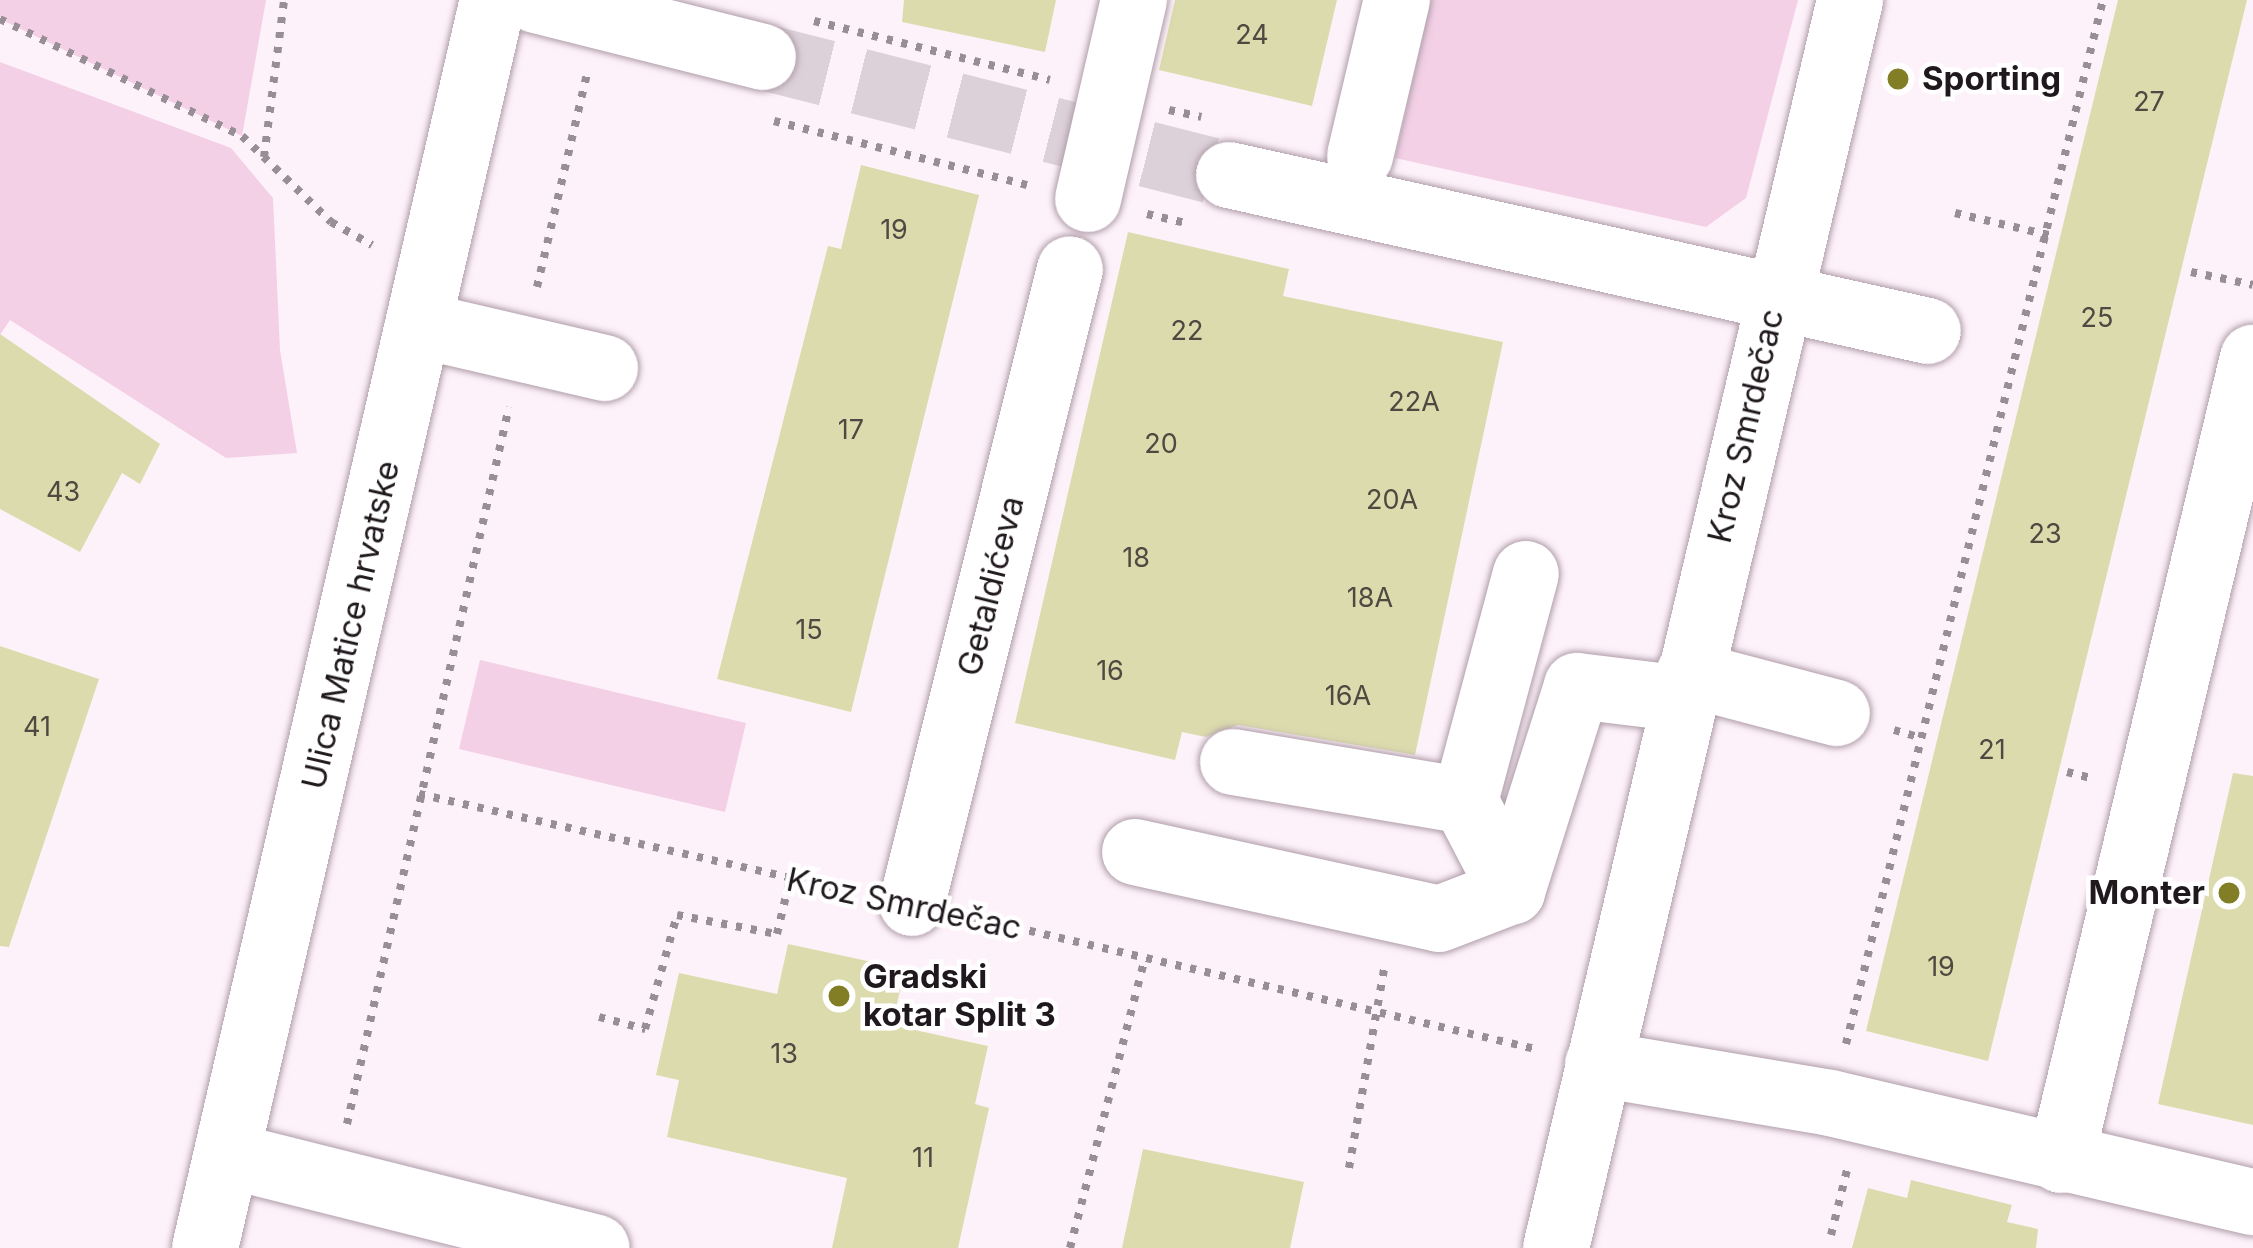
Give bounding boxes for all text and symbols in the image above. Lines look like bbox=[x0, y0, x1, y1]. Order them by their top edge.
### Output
house number: 24 bbox=[1235, 19, 1269, 51]
place label: Sporting bbox=[1922, 59, 2061, 99]
marker: Sporting bbox=[1885, 66, 1911, 92]
house number: 27 bbox=[2133, 86, 2165, 118]
house number: 19 bbox=[880, 214, 908, 246]
house number: 25 bbox=[2081, 302, 2113, 334]
street label: Kroz Smrdečac bbox=[1700, 305, 1792, 547]
house number: 22 bbox=[1171, 315, 1203, 347]
house number: 22A bbox=[1388, 386, 1440, 418]
house number: 17 bbox=[838, 414, 864, 446]
house number: 20 bbox=[1144, 428, 1178, 460]
street label: Ulica Matice hrvatske bbox=[294, 457, 408, 793]
house number: 43 bbox=[46, 476, 80, 508]
house number: 20A bbox=[1366, 484, 1418, 516]
street label: Getaldićeva bbox=[950, 492, 1032, 680]
house number: 23 bbox=[2028, 518, 2062, 550]
house number: 18 bbox=[1122, 542, 1150, 574]
house number: 18A bbox=[1347, 582, 1393, 614]
house number: 15 bbox=[795, 614, 823, 646]
house number: 16 bbox=[1096, 655, 1124, 687]
house number: 16A bbox=[1325, 680, 1371, 712]
house number: 41 bbox=[23, 711, 51, 743]
house number: 21 bbox=[1978, 734, 2006, 766]
street label: Kroz Smrdečac bbox=[783, 860, 1025, 948]
place label: Monter bbox=[2089, 873, 2205, 913]
marker: Monter bbox=[2216, 880, 2242, 906]
house number: 19 bbox=[1927, 951, 1955, 983]
place label: Gradski kotar Split 3 bbox=[863, 957, 1056, 1035]
marker: Gradski kotar Split 3 bbox=[826, 983, 852, 1009]
house number: 13 bbox=[770, 1038, 798, 1070]
house number: 11 bbox=[912, 1142, 934, 1174]

